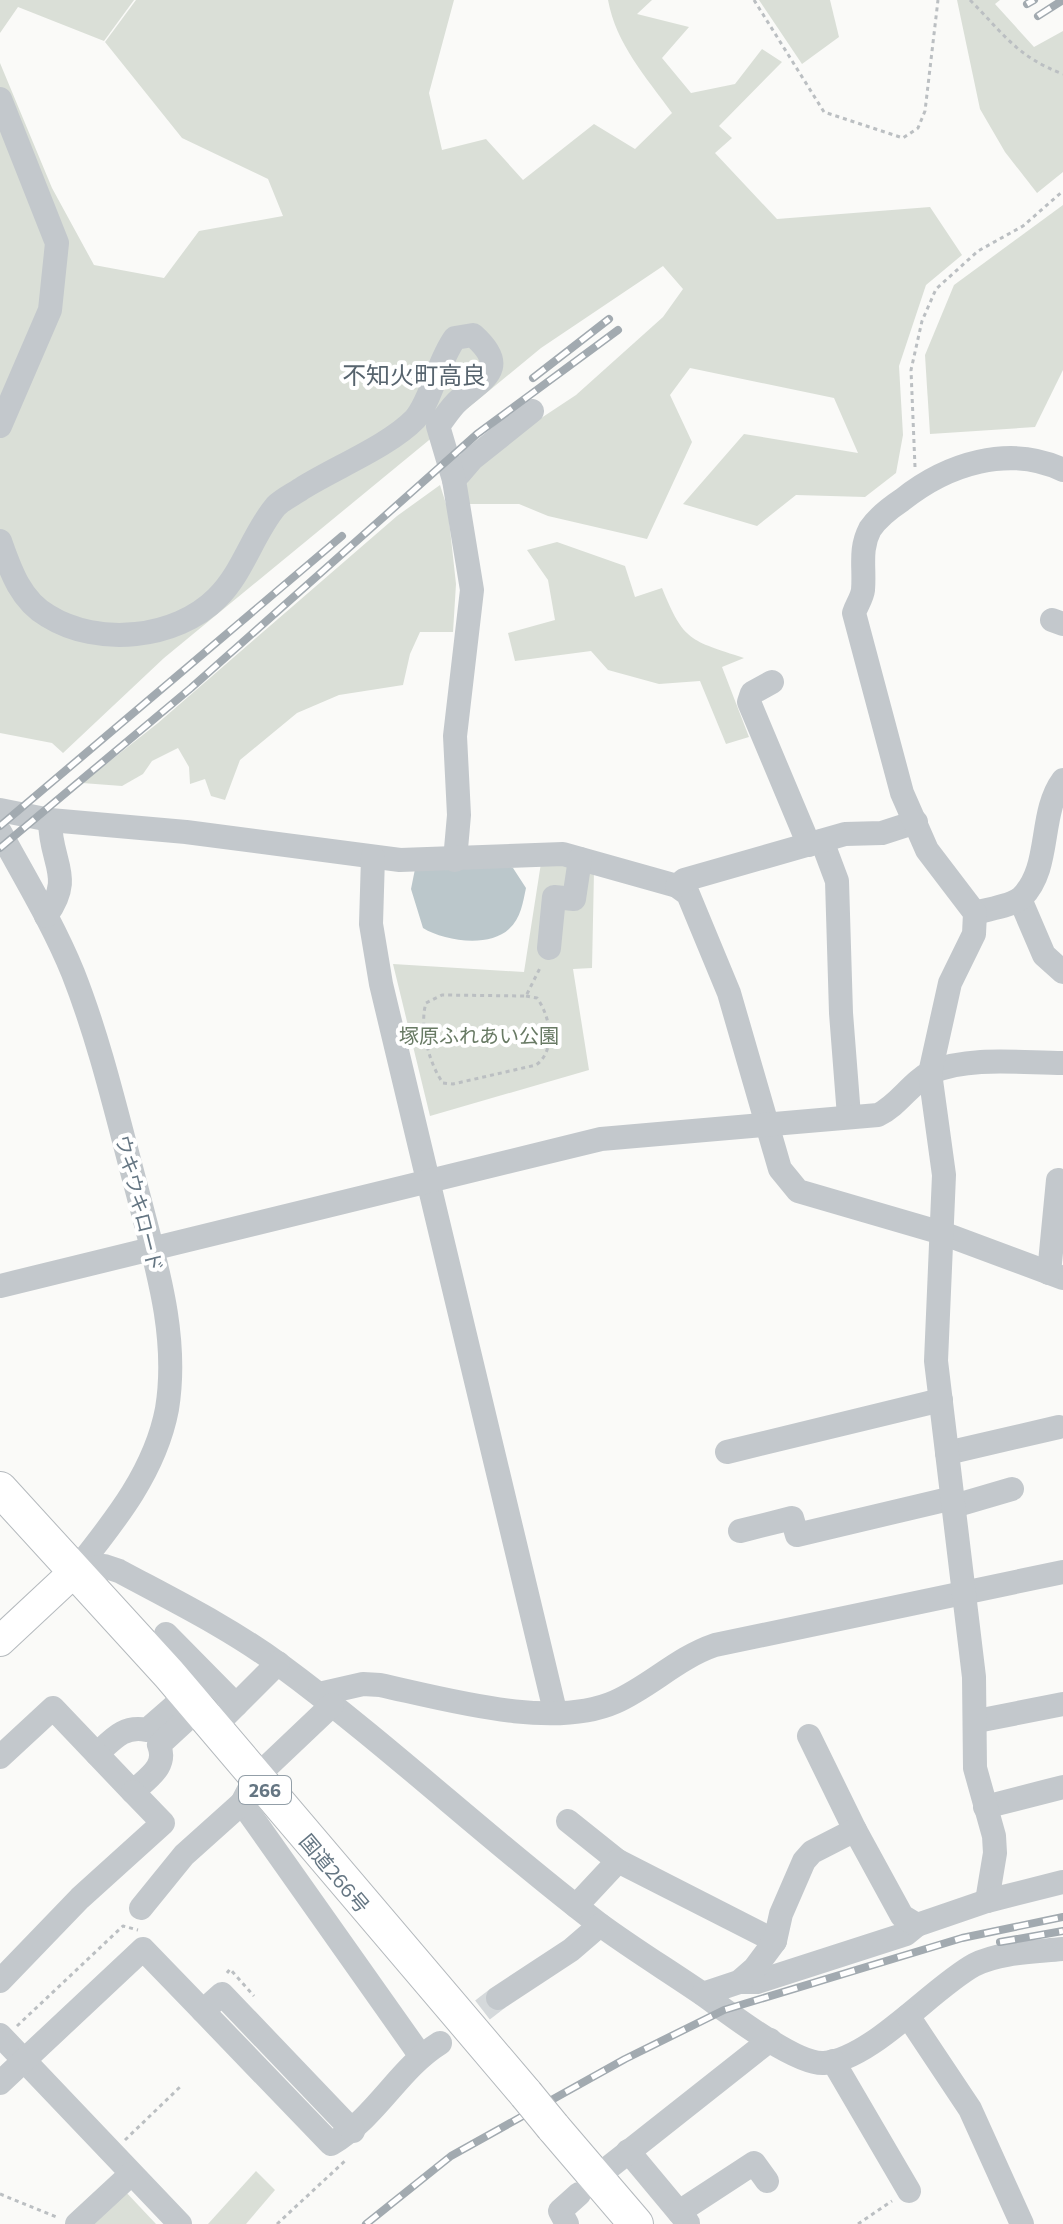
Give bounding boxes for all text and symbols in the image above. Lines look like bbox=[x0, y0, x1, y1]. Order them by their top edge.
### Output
district label: 不知火町高良 bbox=[342, 360, 486, 389]
park label: 塚原ふれあい公園 bbox=[399, 1023, 559, 1047]
street label: ウキウキロード bbox=[111, 1132, 169, 1274]
road number: 266 bbox=[239, 1776, 291, 1804]
street label: 国道266号 bbox=[295, 1829, 375, 1917]

